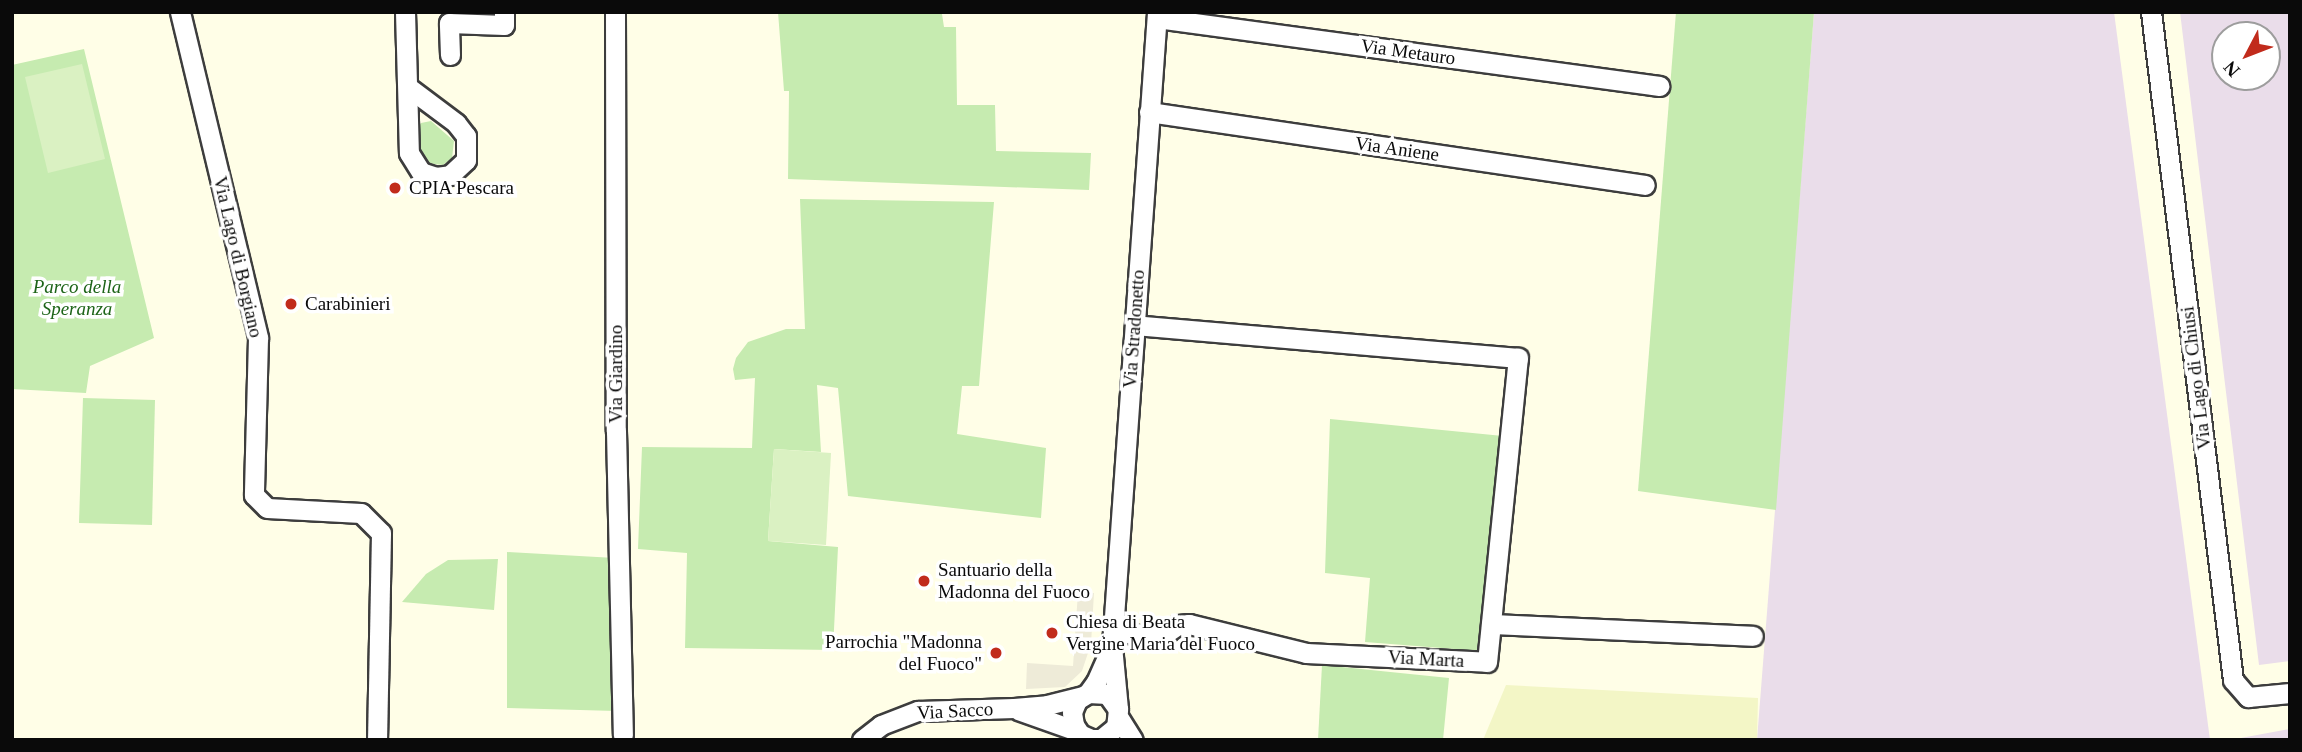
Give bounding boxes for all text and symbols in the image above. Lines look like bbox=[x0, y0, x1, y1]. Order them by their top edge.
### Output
north arrow bbox=[2211, 21, 2281, 91]
street label: Via Metauro bbox=[1359, 34, 1457, 70]
text: N bbox=[2219, 57, 2244, 81]
street label: Via Aniene bbox=[1353, 132, 1441, 166]
street label: Via Lago di Borgiano bbox=[208, 174, 268, 340]
place label: CPIA Pescara bbox=[409, 177, 515, 199]
marker: CPIA Pescara bbox=[387, 180, 403, 196]
street label: Via Stradonetto bbox=[1118, 269, 1150, 389]
park label: Parco della Speranza bbox=[33, 276, 121, 320]
place label: Carabinieri bbox=[305, 293, 390, 315]
marker: Carabinieri bbox=[283, 296, 299, 312]
street label: Via Lago di Chiusi bbox=[2176, 305, 2216, 451]
street label: Via Giardino bbox=[605, 325, 627, 423]
place label: Santuario della Madonna del Fuoco bbox=[938, 559, 1090, 603]
marker: Santuario della Madonna del Fuoco bbox=[916, 573, 932, 589]
place label: Chiesa di Beata Vergine Maria del Fuoco bbox=[1066, 611, 1255, 655]
marker: Chiesa di Beata Vergine Maria del Fuoco bbox=[1044, 625, 1060, 641]
place label: Parrochia "Madonna del Fuoco" bbox=[825, 631, 982, 675]
marker: Parrochia "Madonna del Fuoco" bbox=[988, 645, 1004, 661]
street label: Via Marta bbox=[1387, 646, 1465, 672]
street label: Via Sacco bbox=[916, 698, 994, 724]

